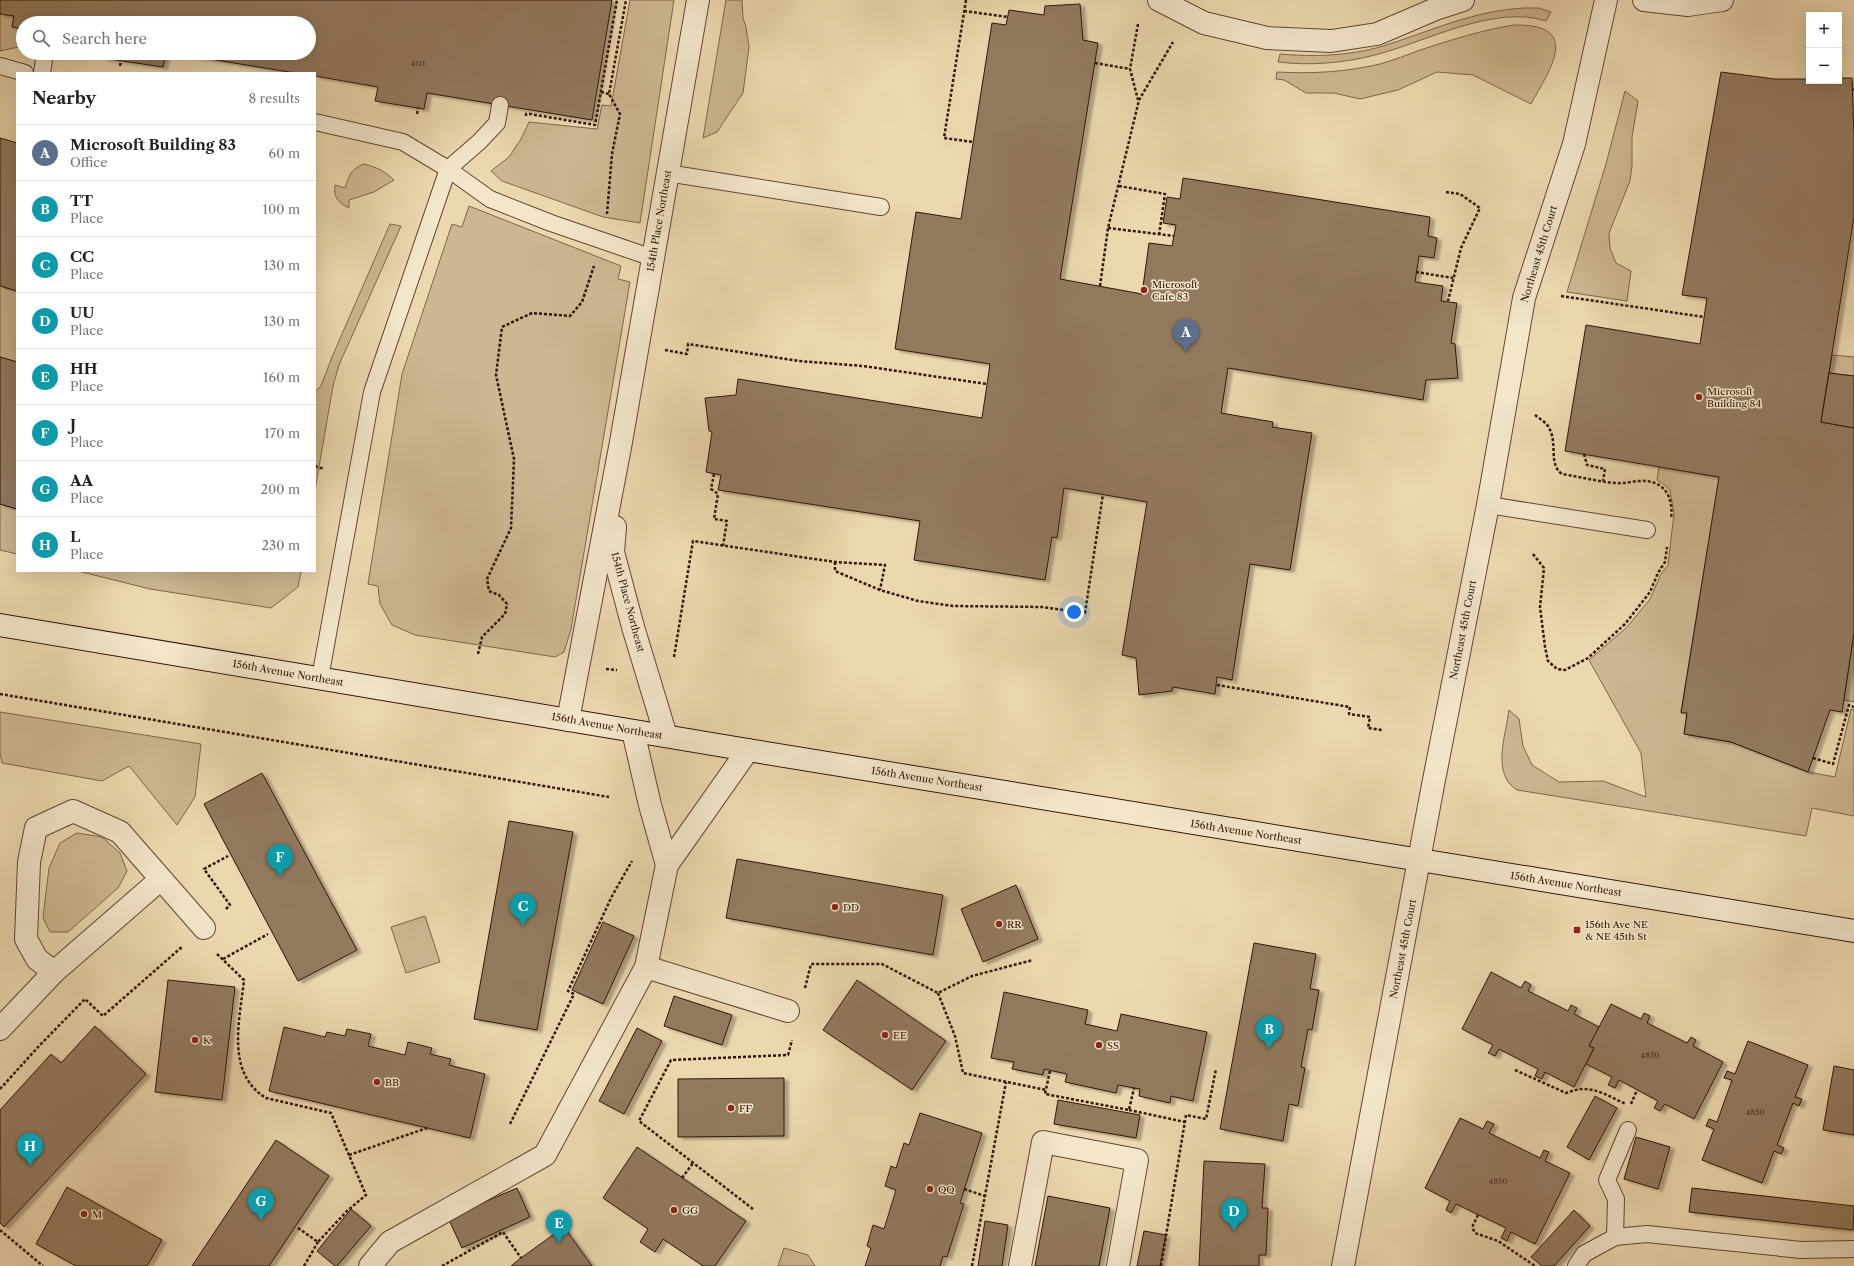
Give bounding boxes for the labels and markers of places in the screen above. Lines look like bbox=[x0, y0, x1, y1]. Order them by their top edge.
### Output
place label: Microsoft Cafe 83 bbox=[1152, 278, 1198, 303]
marker: Microsoft Cafe 83 bbox=[1139, 285, 1149, 295]
pin: A bbox=[1173, 319, 1199, 352]
place label: Microsoft Building 84 bbox=[1707, 385, 1761, 410]
marker: Microsoft Building 84 bbox=[1694, 392, 1704, 402]
pin: F bbox=[267, 844, 293, 877]
pin: C bbox=[510, 893, 536, 926]
place label: DD bbox=[843, 901, 859, 914]
marker: DD bbox=[830, 902, 840, 912]
place label: RR bbox=[1007, 918, 1022, 931]
place label: 156th Ave NE & NE 45th St bbox=[1585, 918, 1648, 943]
marker: RR bbox=[994, 919, 1004, 929]
marker: 156th Ave NE & NE 45th St bbox=[1572, 925, 1582, 935]
pin: B bbox=[1256, 1016, 1282, 1049]
place label: EE bbox=[893, 1029, 907, 1042]
marker: EE bbox=[880, 1030, 890, 1040]
place label: K bbox=[203, 1034, 212, 1047]
marker: K bbox=[190, 1035, 200, 1045]
place label: SS bbox=[1107, 1039, 1119, 1052]
marker: SS bbox=[1094, 1040, 1104, 1050]
place label: BB bbox=[385, 1076, 399, 1089]
marker: BB bbox=[372, 1077, 382, 1087]
place label: FF bbox=[739, 1102, 752, 1115]
marker: FF bbox=[726, 1103, 736, 1113]
pin: H bbox=[17, 1133, 43, 1166]
place label: QQ bbox=[938, 1183, 955, 1196]
marker: QQ bbox=[925, 1184, 935, 1194]
pin: G bbox=[248, 1188, 274, 1221]
pin: D bbox=[1221, 1198, 1247, 1231]
place label: GG bbox=[682, 1204, 698, 1217]
marker: GG bbox=[669, 1205, 679, 1215]
place label: M bbox=[92, 1208, 102, 1221]
marker: M bbox=[79, 1209, 89, 1219]
pin: E bbox=[546, 1210, 572, 1243]

